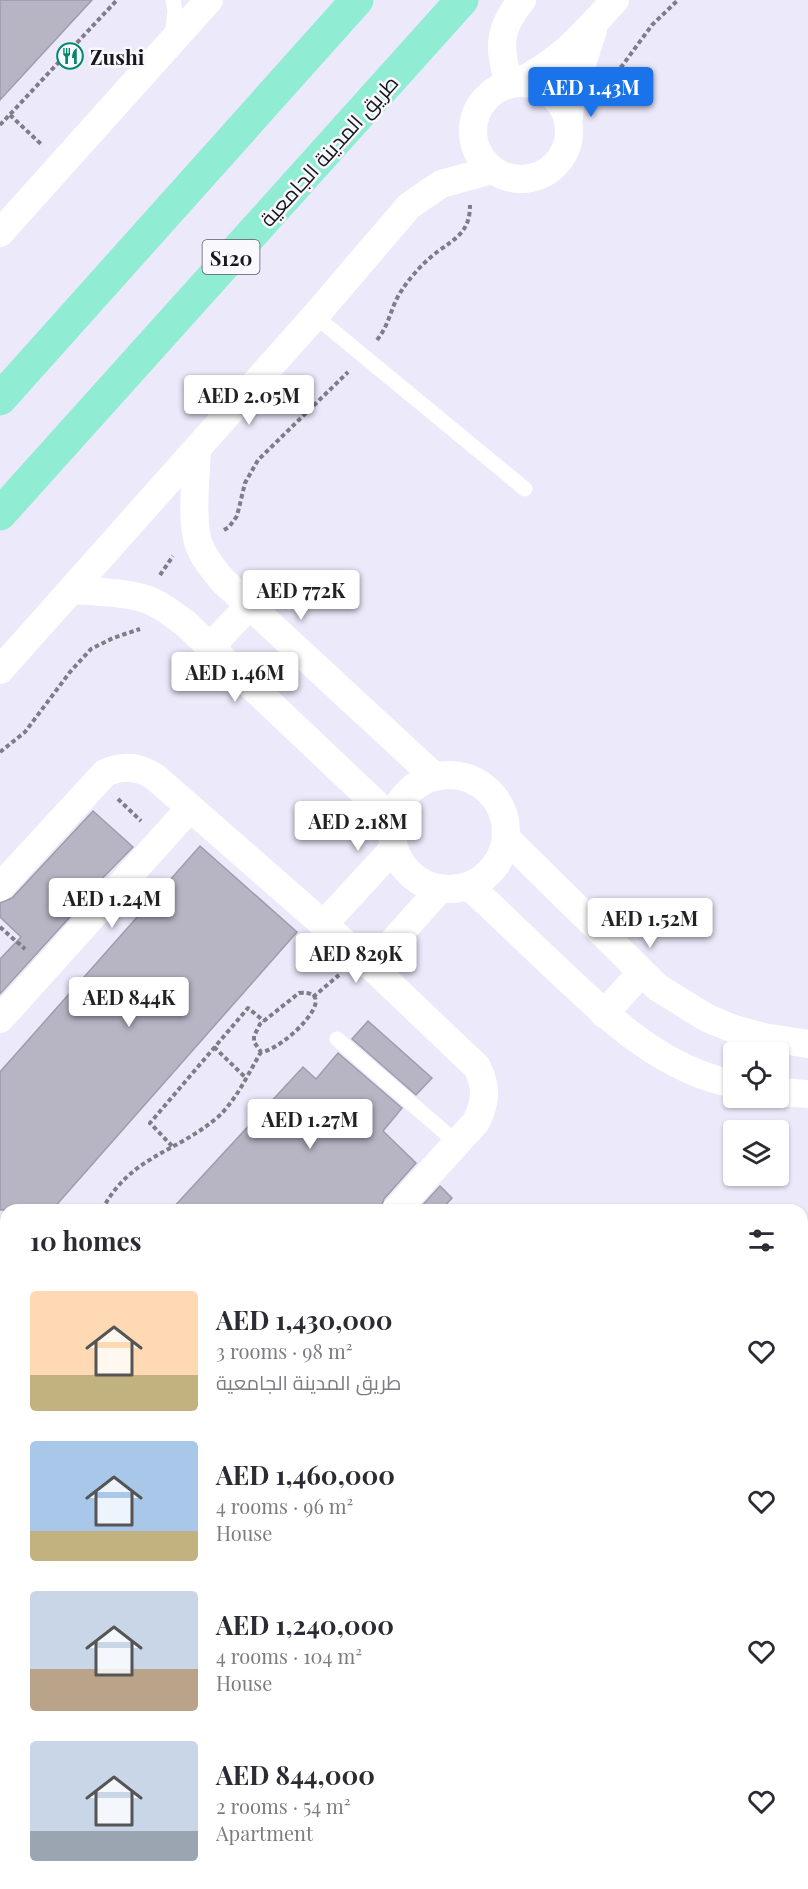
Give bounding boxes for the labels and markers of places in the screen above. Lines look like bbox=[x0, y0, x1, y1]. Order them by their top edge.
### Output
restaurant icon: Zushi bbox=[55, 41, 85, 71]
place label: Zushi bbox=[90, 42, 145, 70]
pin: AED 1.43M bbox=[522, 67, 660, 118]
pin: AED 2.05M bbox=[180, 375, 318, 426]
pin: AED 772K bbox=[239, 570, 363, 621]
pin: AED 1.46M bbox=[166, 652, 304, 703]
pin: AED 2.18M bbox=[289, 801, 427, 852]
pin: AED 1.24M bbox=[43, 878, 181, 929]
pin: AED 1.52M bbox=[581, 898, 719, 949]
pin: AED 829K bbox=[294, 933, 418, 984]
pin: AED 844K bbox=[67, 977, 191, 1028]
pin: AED 1.27M bbox=[241, 1099, 379, 1150]

